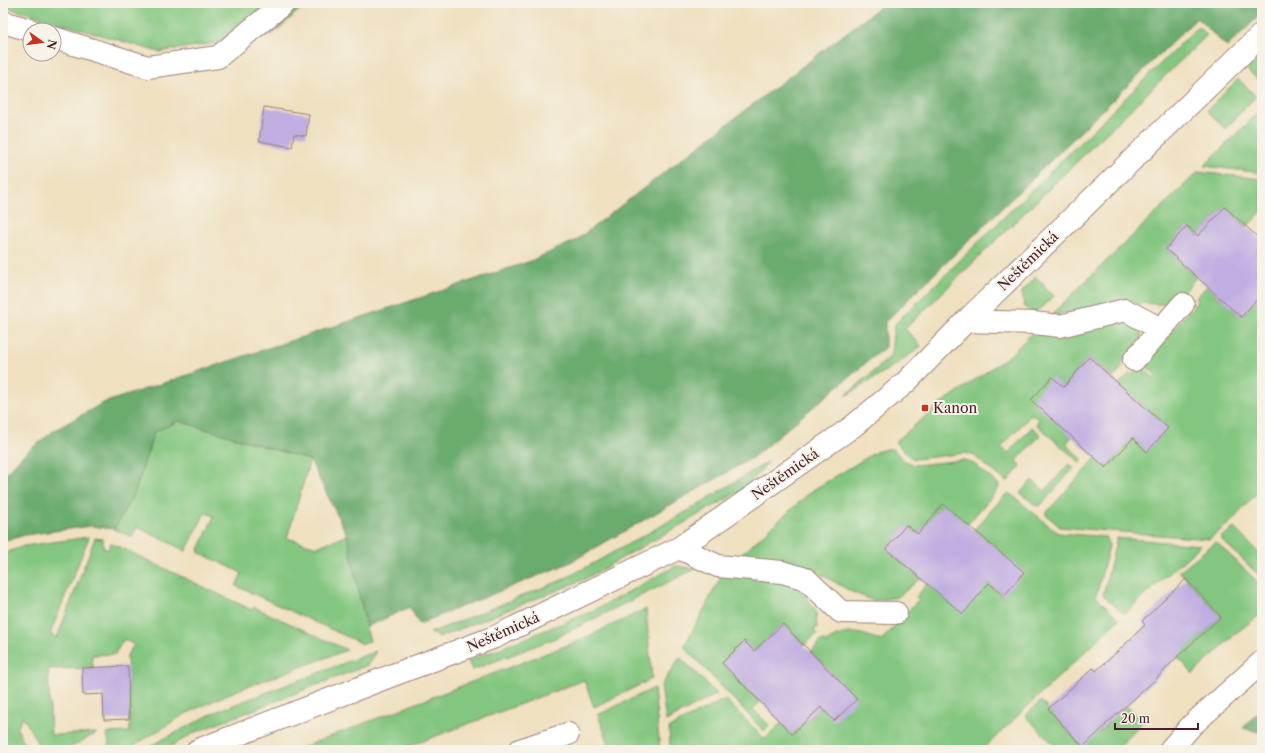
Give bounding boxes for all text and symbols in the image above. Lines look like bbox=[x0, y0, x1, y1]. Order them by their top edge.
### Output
north arrow bbox=[22, 22, 62, 62]
text: N bbox=[44, 38, 60, 51]
street label: Neštěmická bbox=[994, 227, 1063, 294]
place label: Kanon bbox=[933, 399, 978, 417]
marker: Kanon bbox=[920, 403, 930, 413]
street label: Neštěmická bbox=[748, 444, 822, 504]
street label: Neštěmická bbox=[464, 608, 543, 656]
scale bar bbox=[1115, 705, 1198, 731]
text: 20 m bbox=[1121, 711, 1150, 726]

